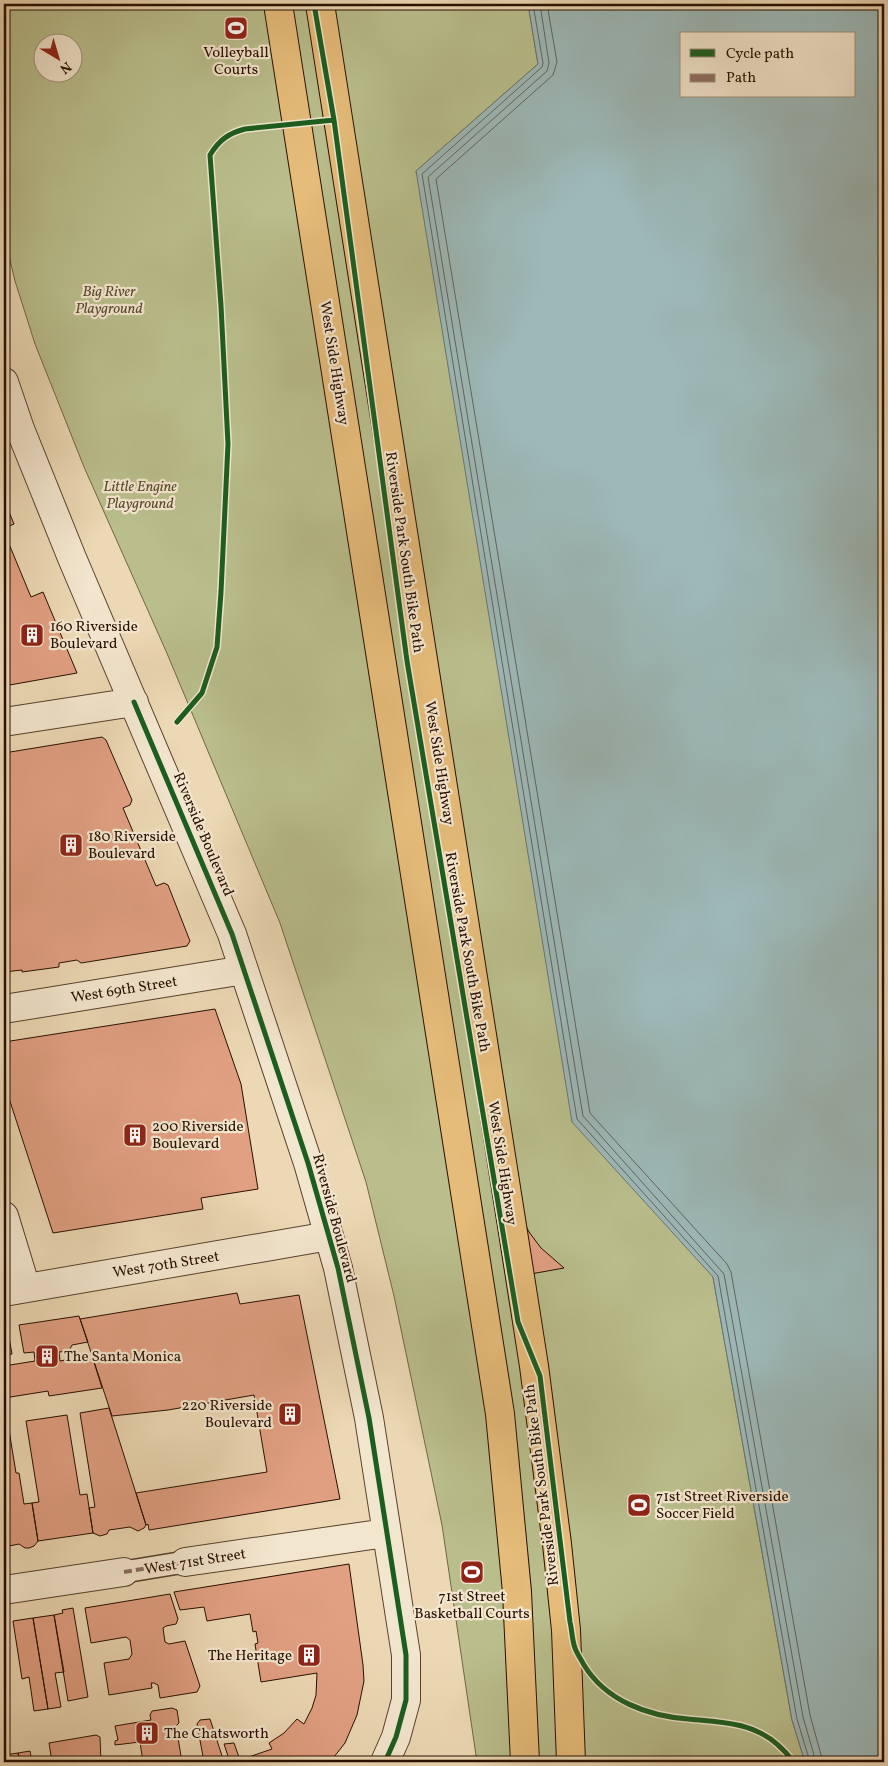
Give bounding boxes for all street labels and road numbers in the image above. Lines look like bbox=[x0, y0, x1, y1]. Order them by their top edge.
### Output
street label: West Side Highway bbox=[313, 300, 354, 427]
street label: Riverside Park South Bike Path bbox=[379, 450, 428, 654]
street label: West Side Highway bbox=[418, 700, 459, 827]
street label: Riverside Boulevard bbox=[167, 769, 238, 900]
street label: Riverside Park South Bike Path bbox=[439, 850, 495, 1054]
street label: West 69th Street bbox=[69, 972, 179, 1009]
street label: West Side Highway bbox=[481, 1100, 522, 1227]
street label: Riverside Boulevard bbox=[306, 1152, 361, 1285]
street label: West 70th Street bbox=[111, 1247, 221, 1284]
street label: Riverside Park South Bike Path bbox=[520, 1383, 565, 1587]
street label: West 71st Street bbox=[143, 1544, 248, 1581]

